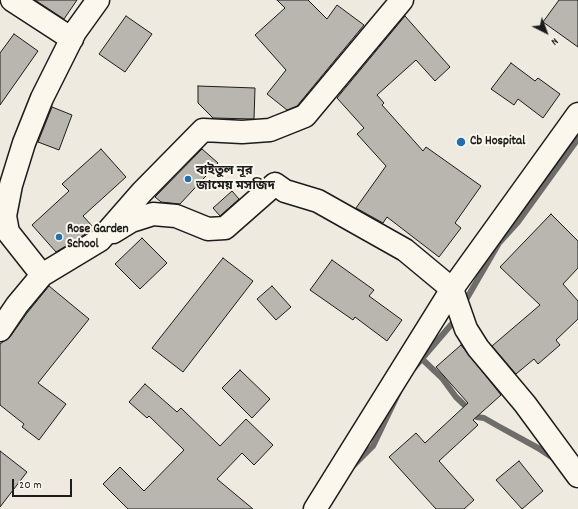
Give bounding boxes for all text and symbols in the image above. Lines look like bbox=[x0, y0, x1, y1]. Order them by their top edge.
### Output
north arrow bbox=[526, 12, 566, 52]
text: N bbox=[547, 33, 561, 49]
place label: Cb Hospital bbox=[470, 134, 525, 150]
marker: Cb Hospital bbox=[455, 136, 467, 148]
place label: বাইতুল নূর জামেয় মসজিদ bbox=[196, 164, 275, 195]
marker: বাইতুল নূর জামেয় মসজিদ bbox=[183, 174, 193, 184]
place label: Rose Garden School bbox=[67, 222, 129, 253]
marker: Rose Garden School bbox=[54, 232, 64, 242]
scale bar bbox=[14, 471, 74, 497]
text: 20 m bbox=[19, 477, 42, 494]

